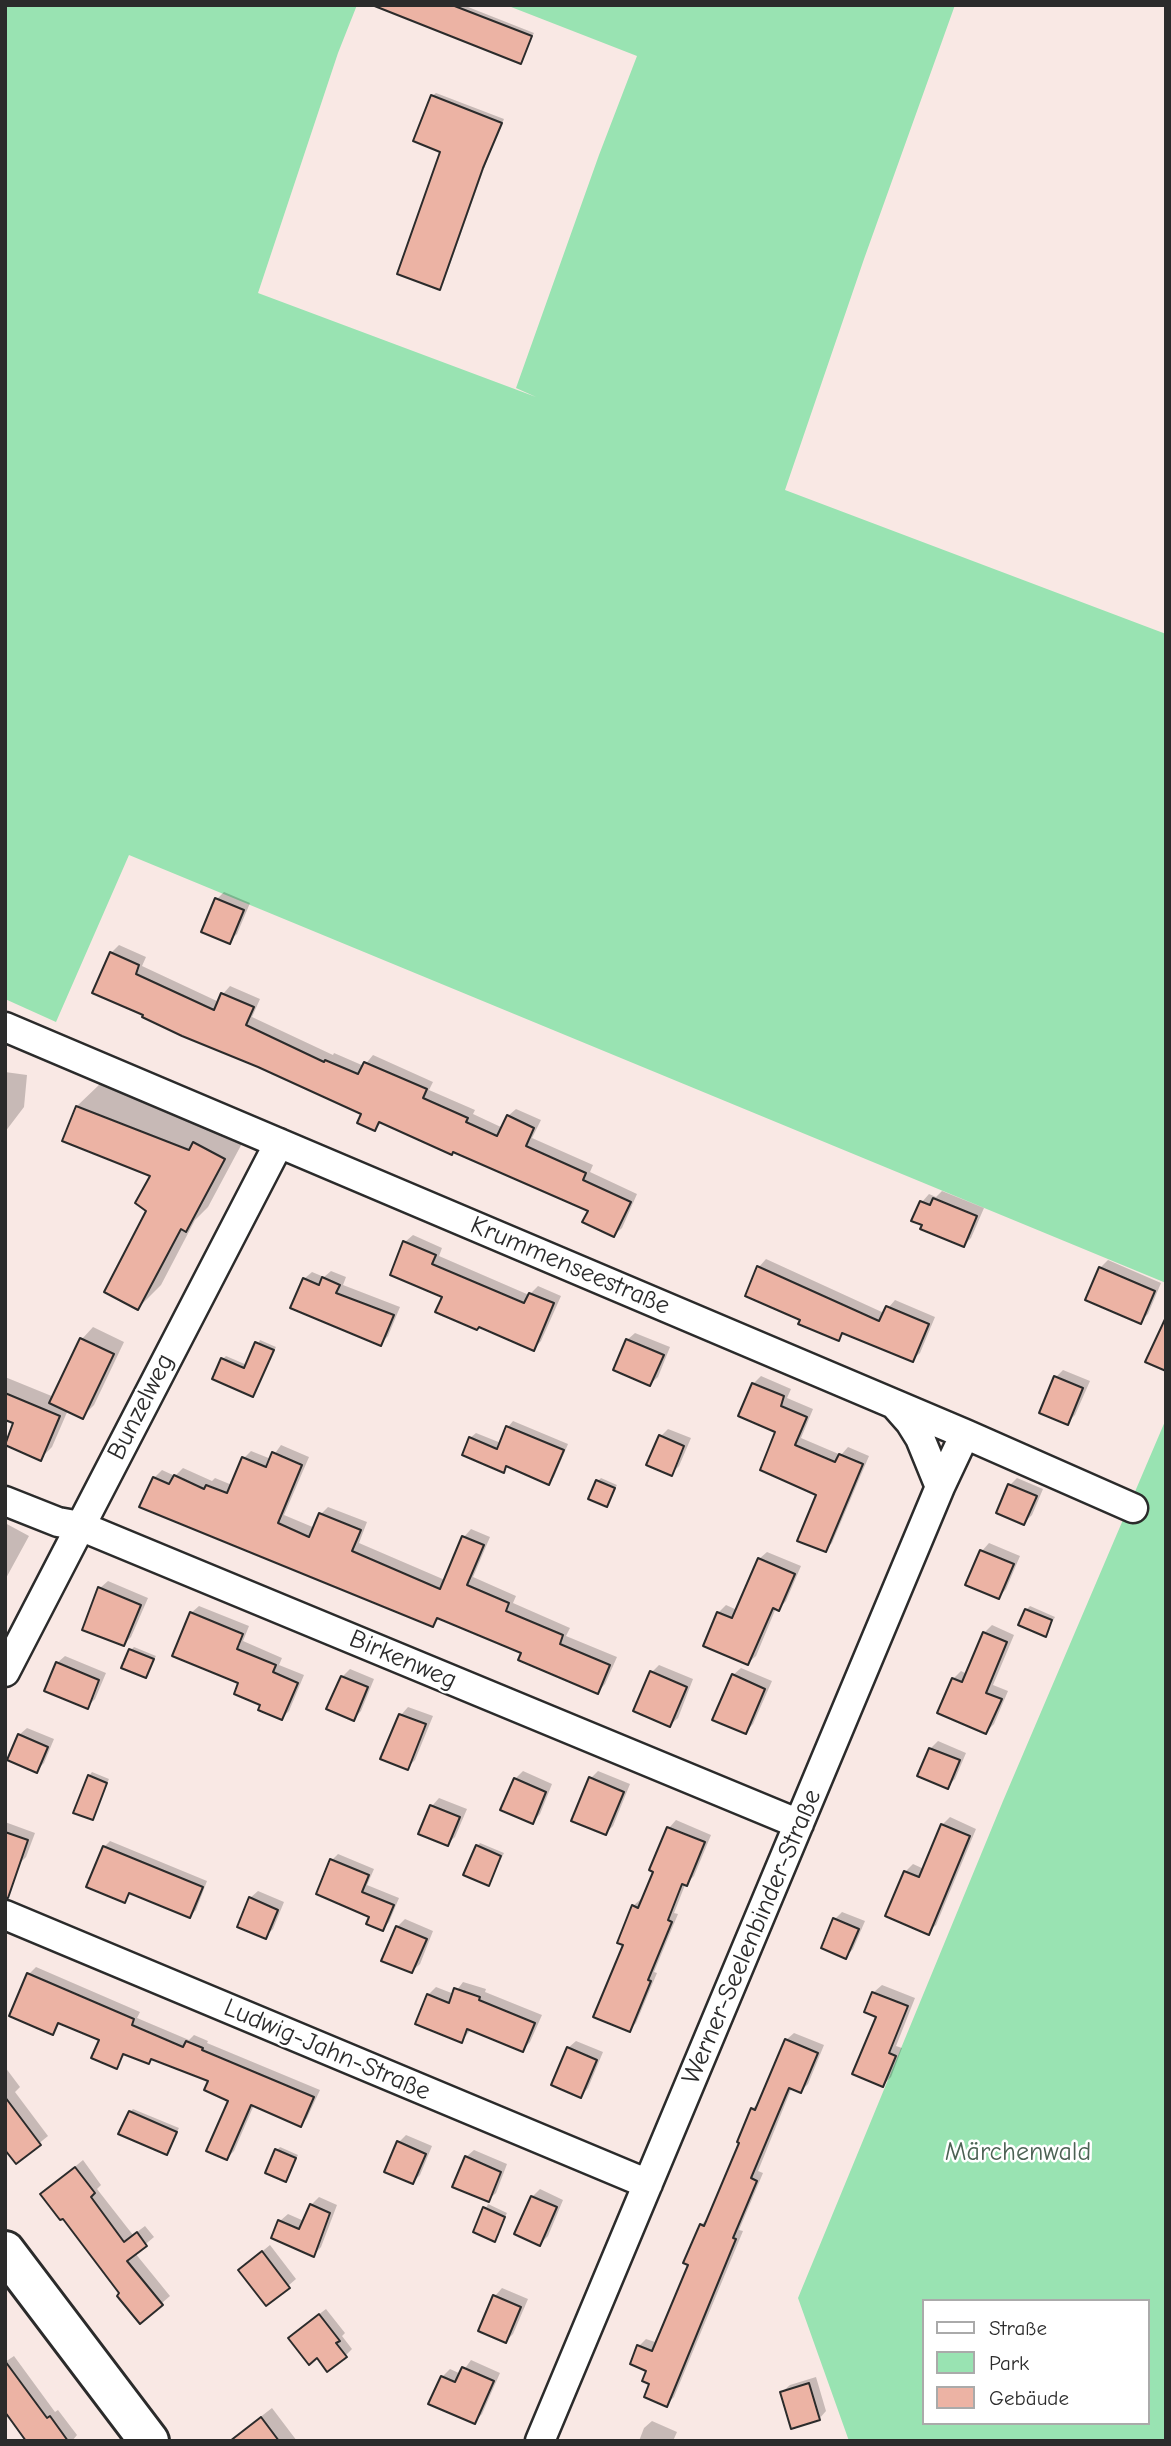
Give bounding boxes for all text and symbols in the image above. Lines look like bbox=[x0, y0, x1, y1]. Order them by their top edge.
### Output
street label: Krummenseestraße bbox=[466, 1210, 674, 1322]
street label: Bunzelweg bbox=[101, 1349, 181, 1465]
street label: Birkenweg bbox=[345, 1623, 461, 1697]
street label: Werner-Seelenbinder-Straße bbox=[676, 1785, 828, 2089]
street label: Ludwig-Jahn-Straße bbox=[219, 1992, 435, 2108]
park label: Märchenwald bbox=[945, 2137, 1091, 2169]
legend bbox=[922, 2299, 1150, 2425]
text: Straße bbox=[989, 2316, 1047, 2340]
text: Park bbox=[989, 2351, 1029, 2375]
text: Gebäude bbox=[989, 2386, 1069, 2410]

